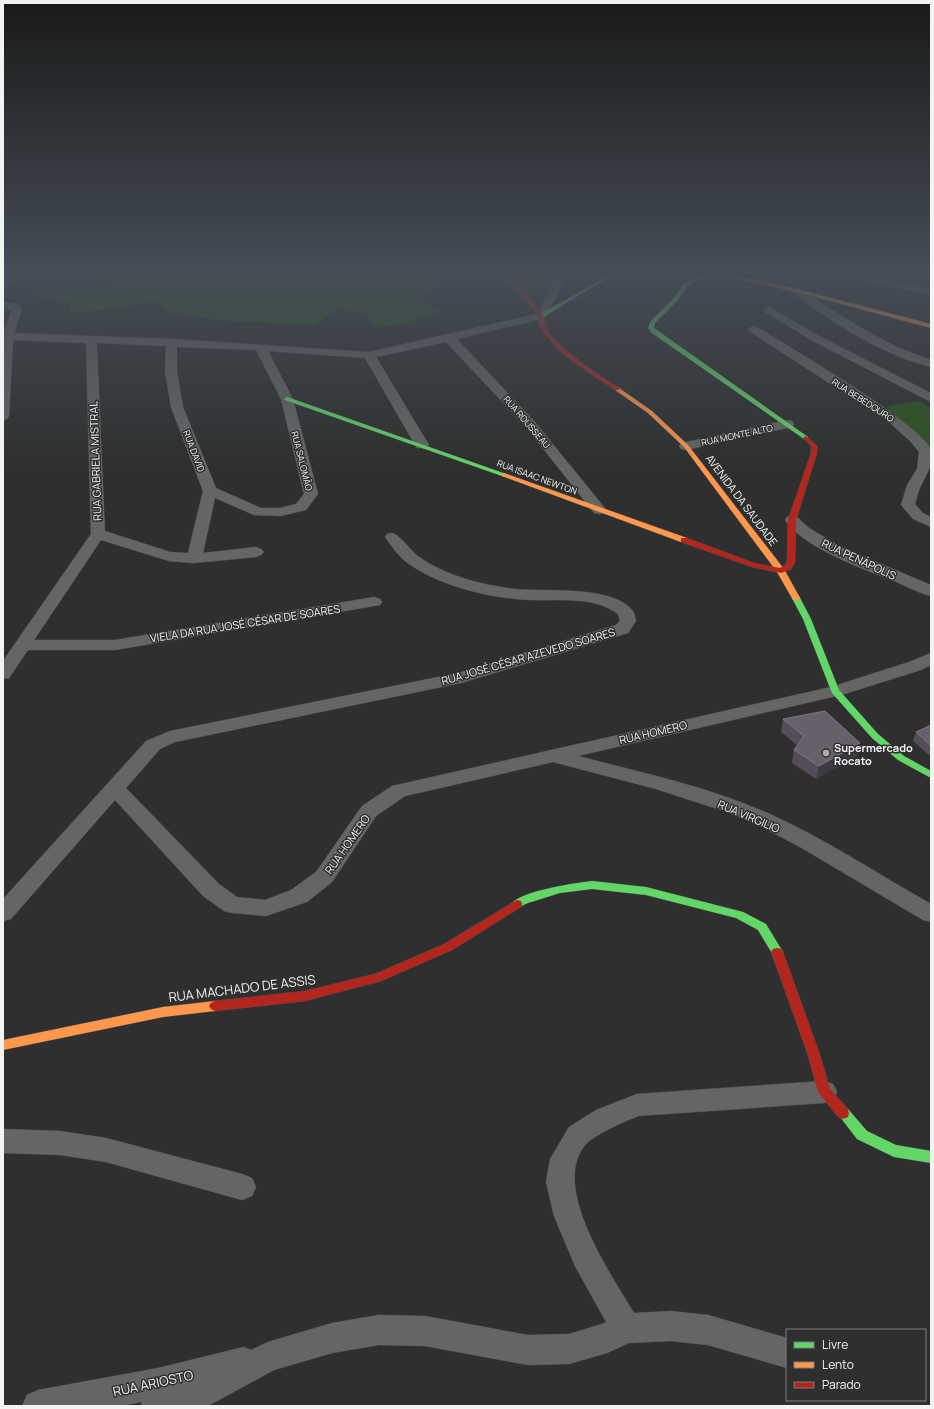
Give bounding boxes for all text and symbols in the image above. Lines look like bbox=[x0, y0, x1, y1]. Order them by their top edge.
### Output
street label: RUA BEBEDOURO bbox=[829, 375, 897, 425]
street label: RUA ROUSSEAU bbox=[501, 393, 553, 451]
street label: RUA GABRIELA MISTRAL bbox=[85, 400, 105, 521]
street label: RUA MONTE ALTO bbox=[700, 421, 775, 449]
street label: RUA DAVID bbox=[180, 428, 208, 474]
street label: RUA SALOMÃO bbox=[288, 430, 316, 493]
street label: AVENIDA DA SAUDADE bbox=[703, 451, 781, 549]
street label: RUA ISAAC NEWTON bbox=[495, 456, 579, 498]
street label: RUA PENÁPOLIS bbox=[819, 535, 899, 583]
street label: VIELA DA RUA JOSÉ CÉSAR DE SOARES bbox=[149, 601, 341, 645]
street label: RUA JOSÉ CÉSAR AZEVEDO SOARES bbox=[439, 624, 617, 688]
street label: RUA HOMERO bbox=[617, 717, 689, 747]
place label: Supermercado Rocato bbox=[834, 740, 913, 768]
marker: Supermercado Rocato bbox=[821, 748, 831, 758]
street label: RUA VIRGILIO bbox=[716, 796, 782, 836]
street label: RUA HOMERO bbox=[321, 811, 373, 877]
street label: RUA MACHADO DE ASSIS bbox=[168, 970, 316, 1006]
legend bbox=[786, 1329, 926, 1401]
text: Livre bbox=[822, 1336, 848, 1353]
text: Lento bbox=[822, 1356, 854, 1373]
street label: RUA ARIOSTO bbox=[111, 1366, 195, 1400]
text: Parado bbox=[822, 1376, 861, 1393]

